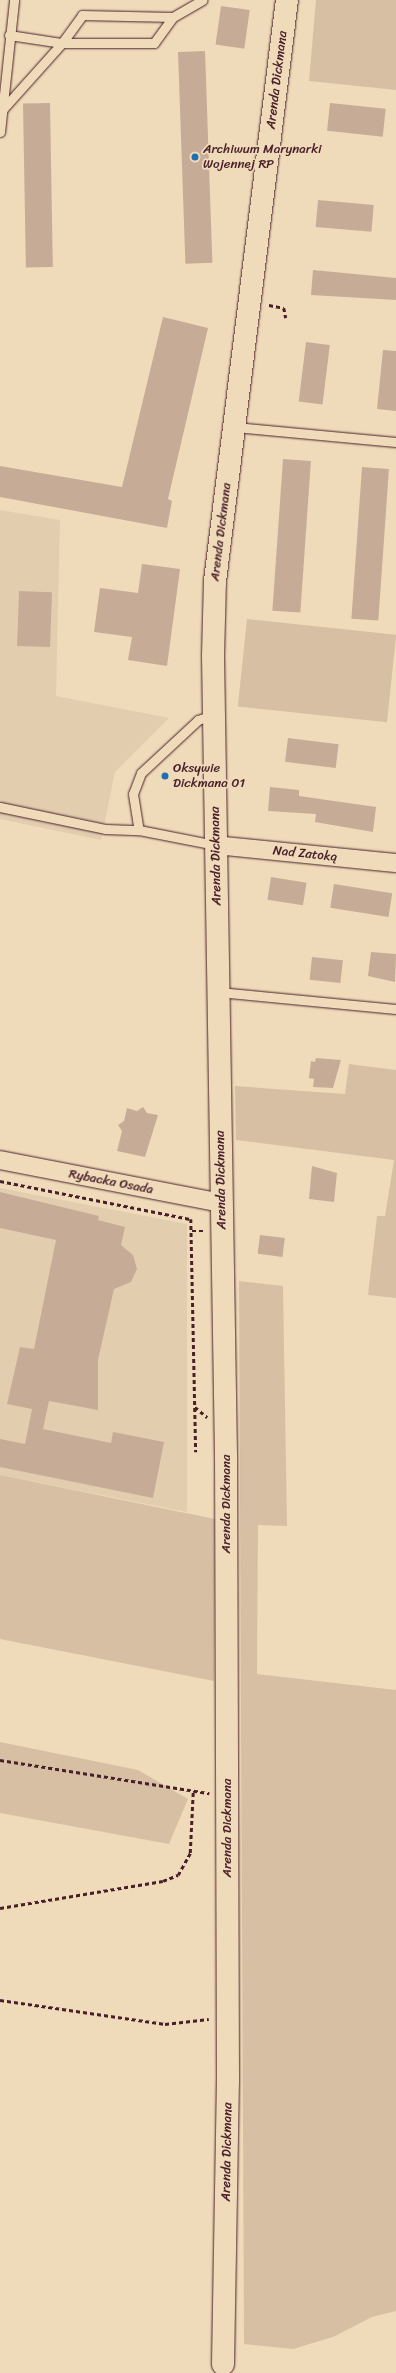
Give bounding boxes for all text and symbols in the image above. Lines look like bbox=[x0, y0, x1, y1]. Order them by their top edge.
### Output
street label: Arenda Dickmana bbox=[263, 30, 291, 130]
place label: Archiwum Marynarki Wojennej RP bbox=[203, 142, 322, 173]
marker: Archiwum Marynarki Wojennej RP bbox=[190, 152, 200, 162]
street label: Arenda Dickmana bbox=[207, 482, 235, 582]
place label: Oksywie Dickmana 01 bbox=[173, 761, 245, 792]
marker: Oksywie Dickmana 01 bbox=[160, 771, 170, 781]
street label: Arenda Dickmana bbox=[207, 806, 225, 906]
street label: Nad Zatoką bbox=[272, 843, 338, 865]
street label: Arenda Dickmana bbox=[212, 1130, 230, 1230]
street label: Rybacka Osada bbox=[67, 1166, 155, 1198]
street label: Arenda Dickmana bbox=[218, 1454, 234, 1554]
street label: Arenda Dickmana bbox=[219, 1778, 235, 1878]
street label: Arenda Dickmana bbox=[218, 2102, 236, 2202]

